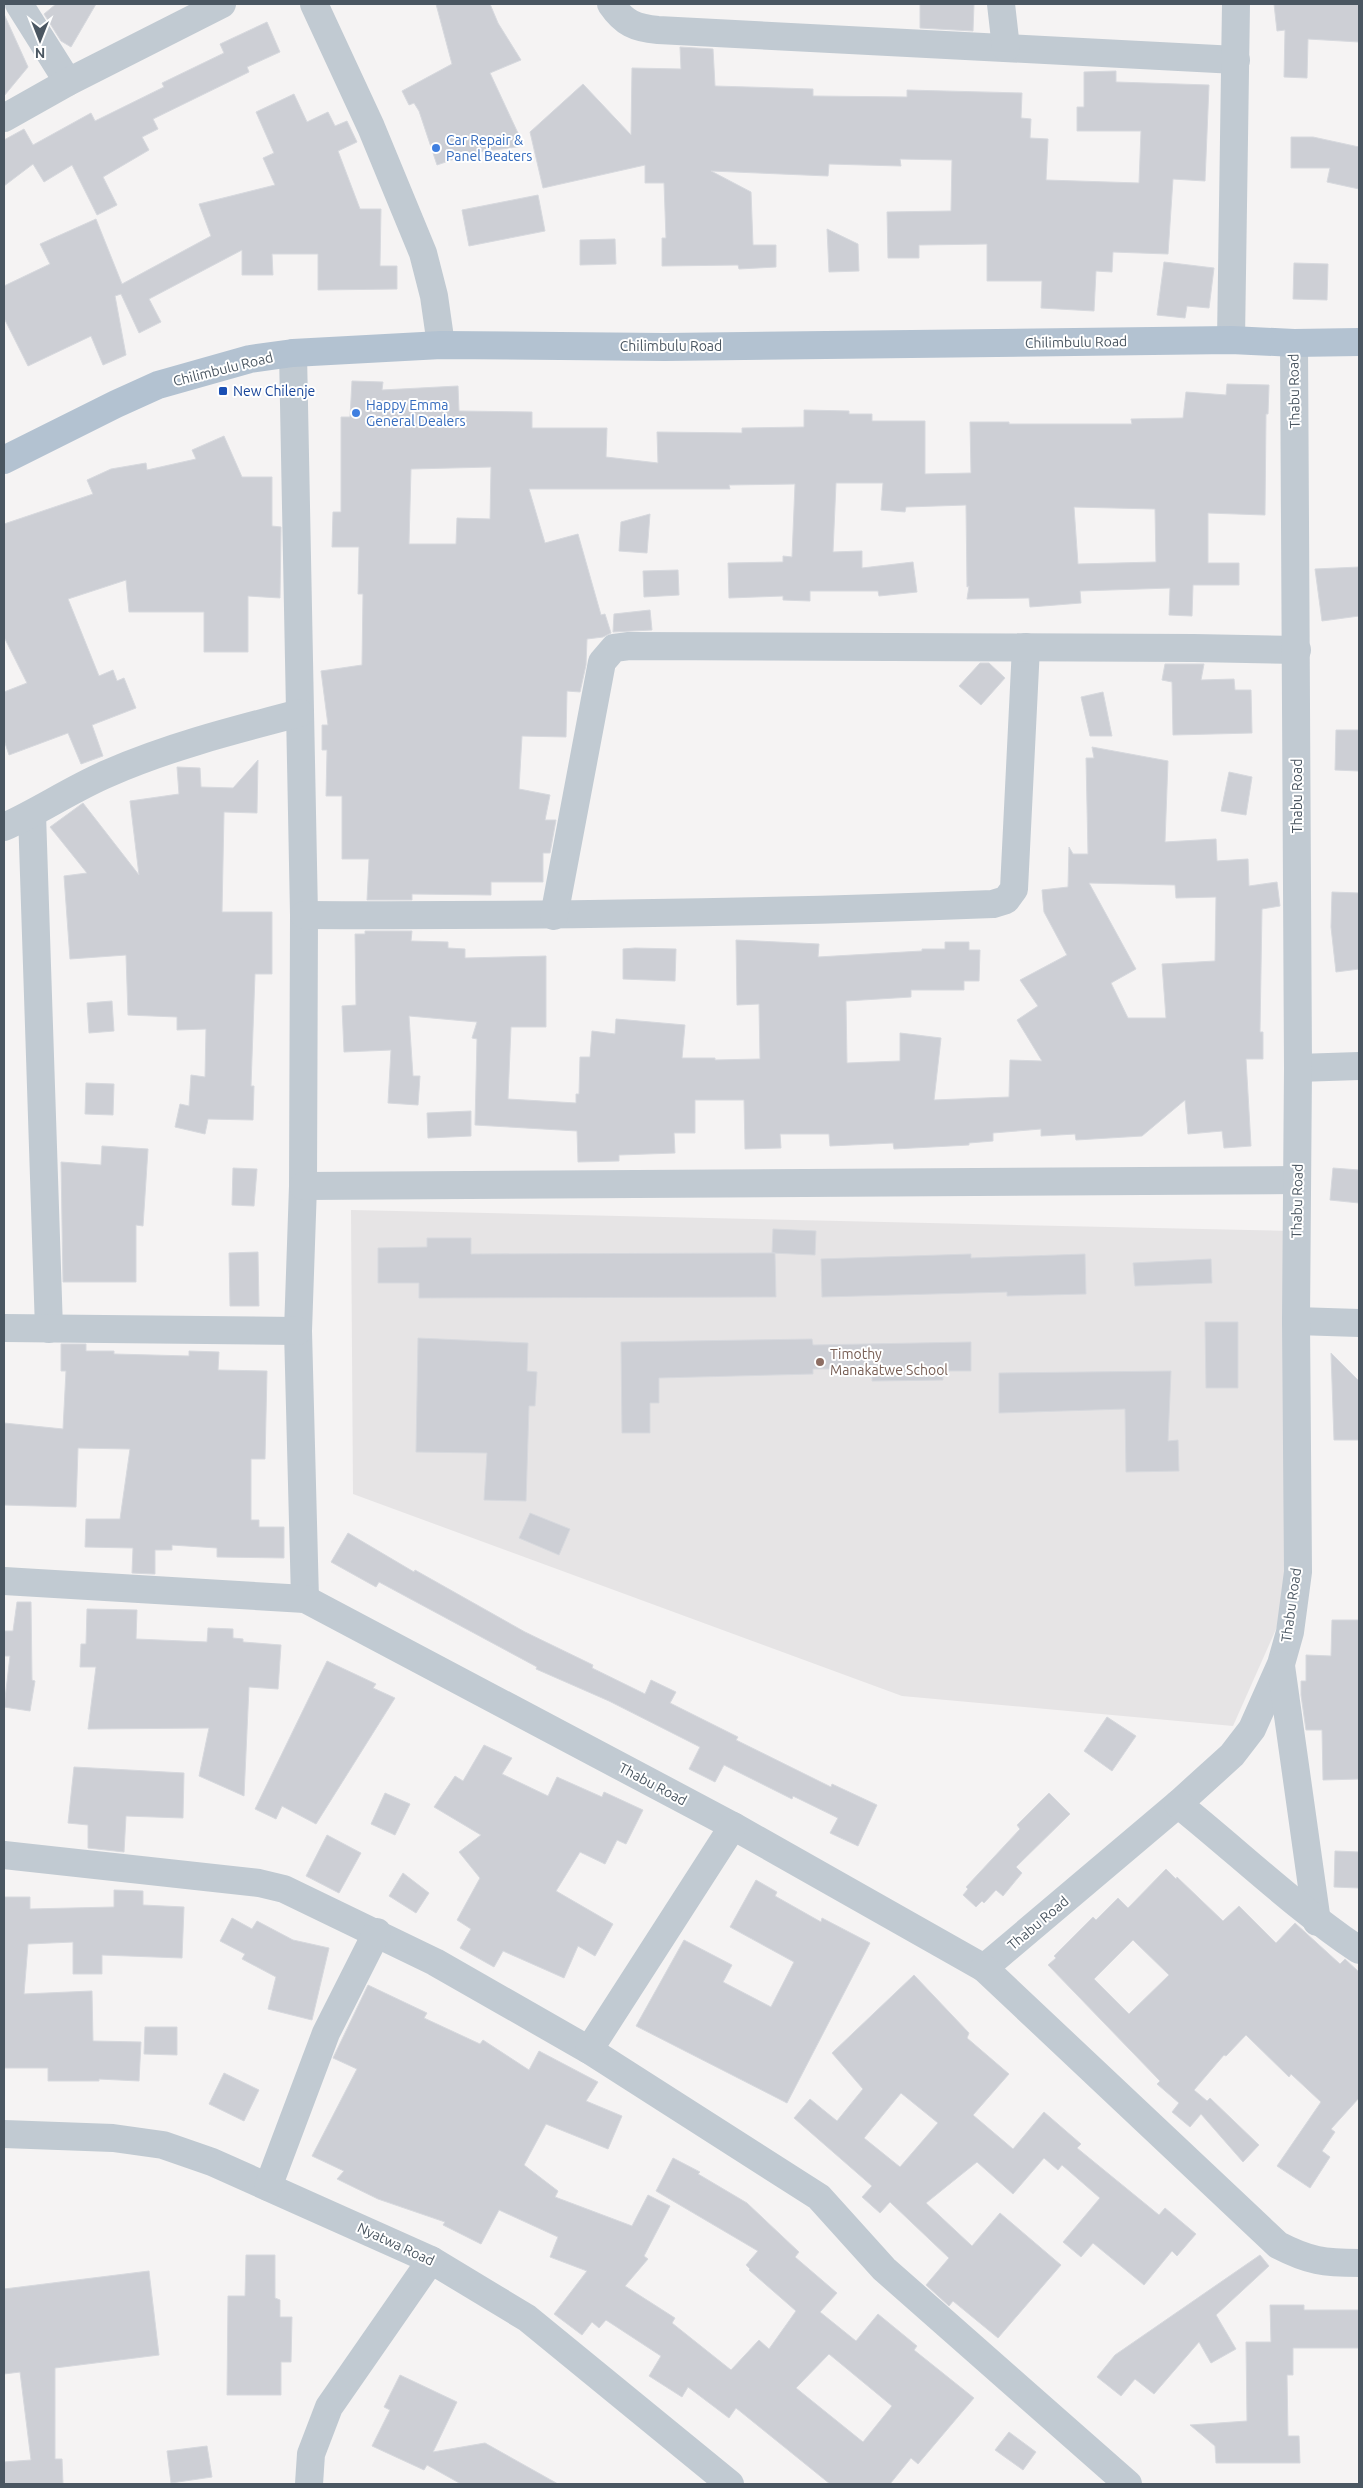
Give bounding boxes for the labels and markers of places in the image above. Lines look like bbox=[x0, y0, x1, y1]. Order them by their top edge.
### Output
place label: Car Repair & Panel Beaters bbox=[446, 132, 532, 164]
marker: Car Repair & Panel Beaters bbox=[430, 142, 442, 154]
place label: New Chilenje bbox=[233, 383, 315, 399]
marker: New Chilenje bbox=[217, 385, 229, 397]
place label: Happy Emma General Dealers bbox=[366, 397, 466, 429]
marker: Happy Emma General Dealers bbox=[350, 407, 362, 419]
place label: Timothy Manakatwe School bbox=[830, 1346, 948, 1378]
marker: Timothy Manakatwe School bbox=[814, 1356, 826, 1368]

